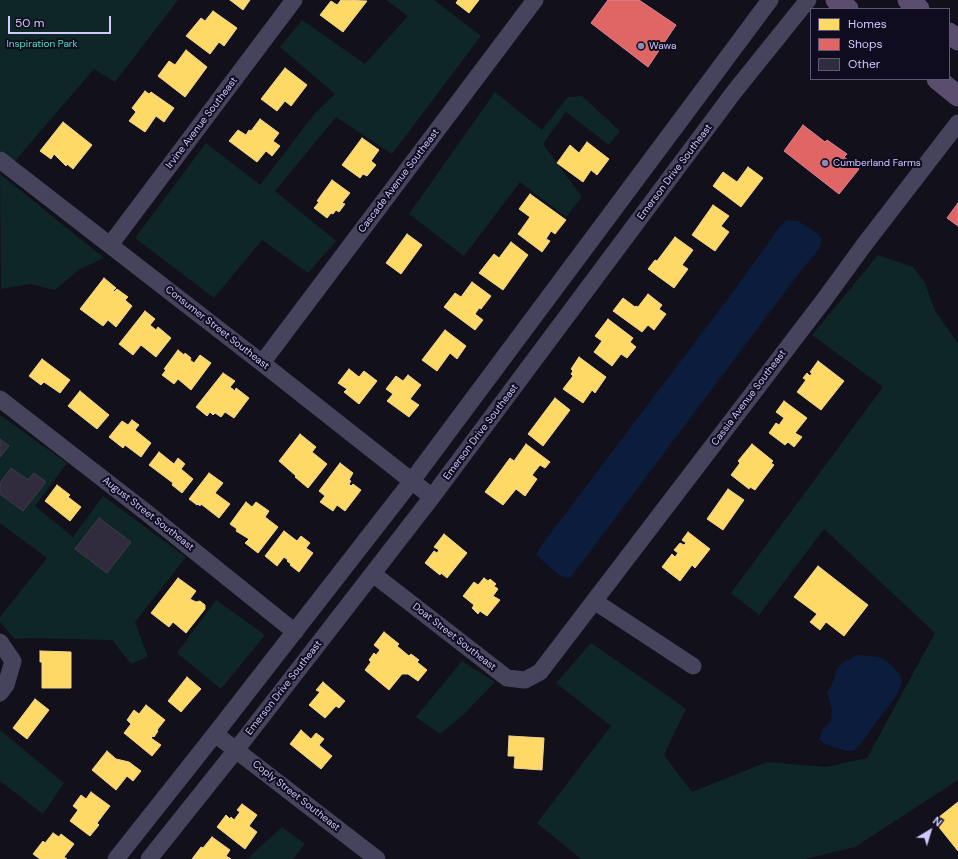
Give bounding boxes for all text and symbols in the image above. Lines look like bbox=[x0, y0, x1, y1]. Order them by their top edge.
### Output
scale bar bbox=[10, 8, 113, 34]
legend bbox=[810, 8, 950, 80]
text: 50 m bbox=[15, 15, 44, 31]
text: Homes bbox=[848, 16, 887, 32]
text: Shops bbox=[848, 36, 883, 52]
park label: Inspiration Park bbox=[6, 38, 78, 50]
place label: Wawa bbox=[649, 40, 676, 52]
marker: Wawa bbox=[636, 41, 646, 51]
text: Other bbox=[848, 56, 880, 72]
street label: Irvine Avenue Southeast bbox=[164, 75, 240, 171]
street label: Emerson Drive Southeast bbox=[635, 122, 715, 222]
street label: Cascade Avenue Southeast bbox=[356, 127, 442, 235]
place label: Cumberland Farms bbox=[833, 157, 921, 169]
marker: Cumberland Farms bbox=[820, 158, 830, 168]
street label: Consumer Street Southeast bbox=[163, 284, 271, 372]
street label: Cassia Avenue Southeast bbox=[709, 348, 789, 448]
street label: Emerson Drive Southeast bbox=[441, 382, 521, 482]
street label: August Street Southeast bbox=[100, 475, 196, 553]
street label: Doat Street Southeast bbox=[410, 601, 498, 673]
street label: Emerson Drive Southeast bbox=[243, 638, 325, 738]
street label: Coply Street Southeast bbox=[250, 758, 342, 834]
north arrow bbox=[910, 811, 950, 851]
text: N bbox=[930, 814, 945, 830]

